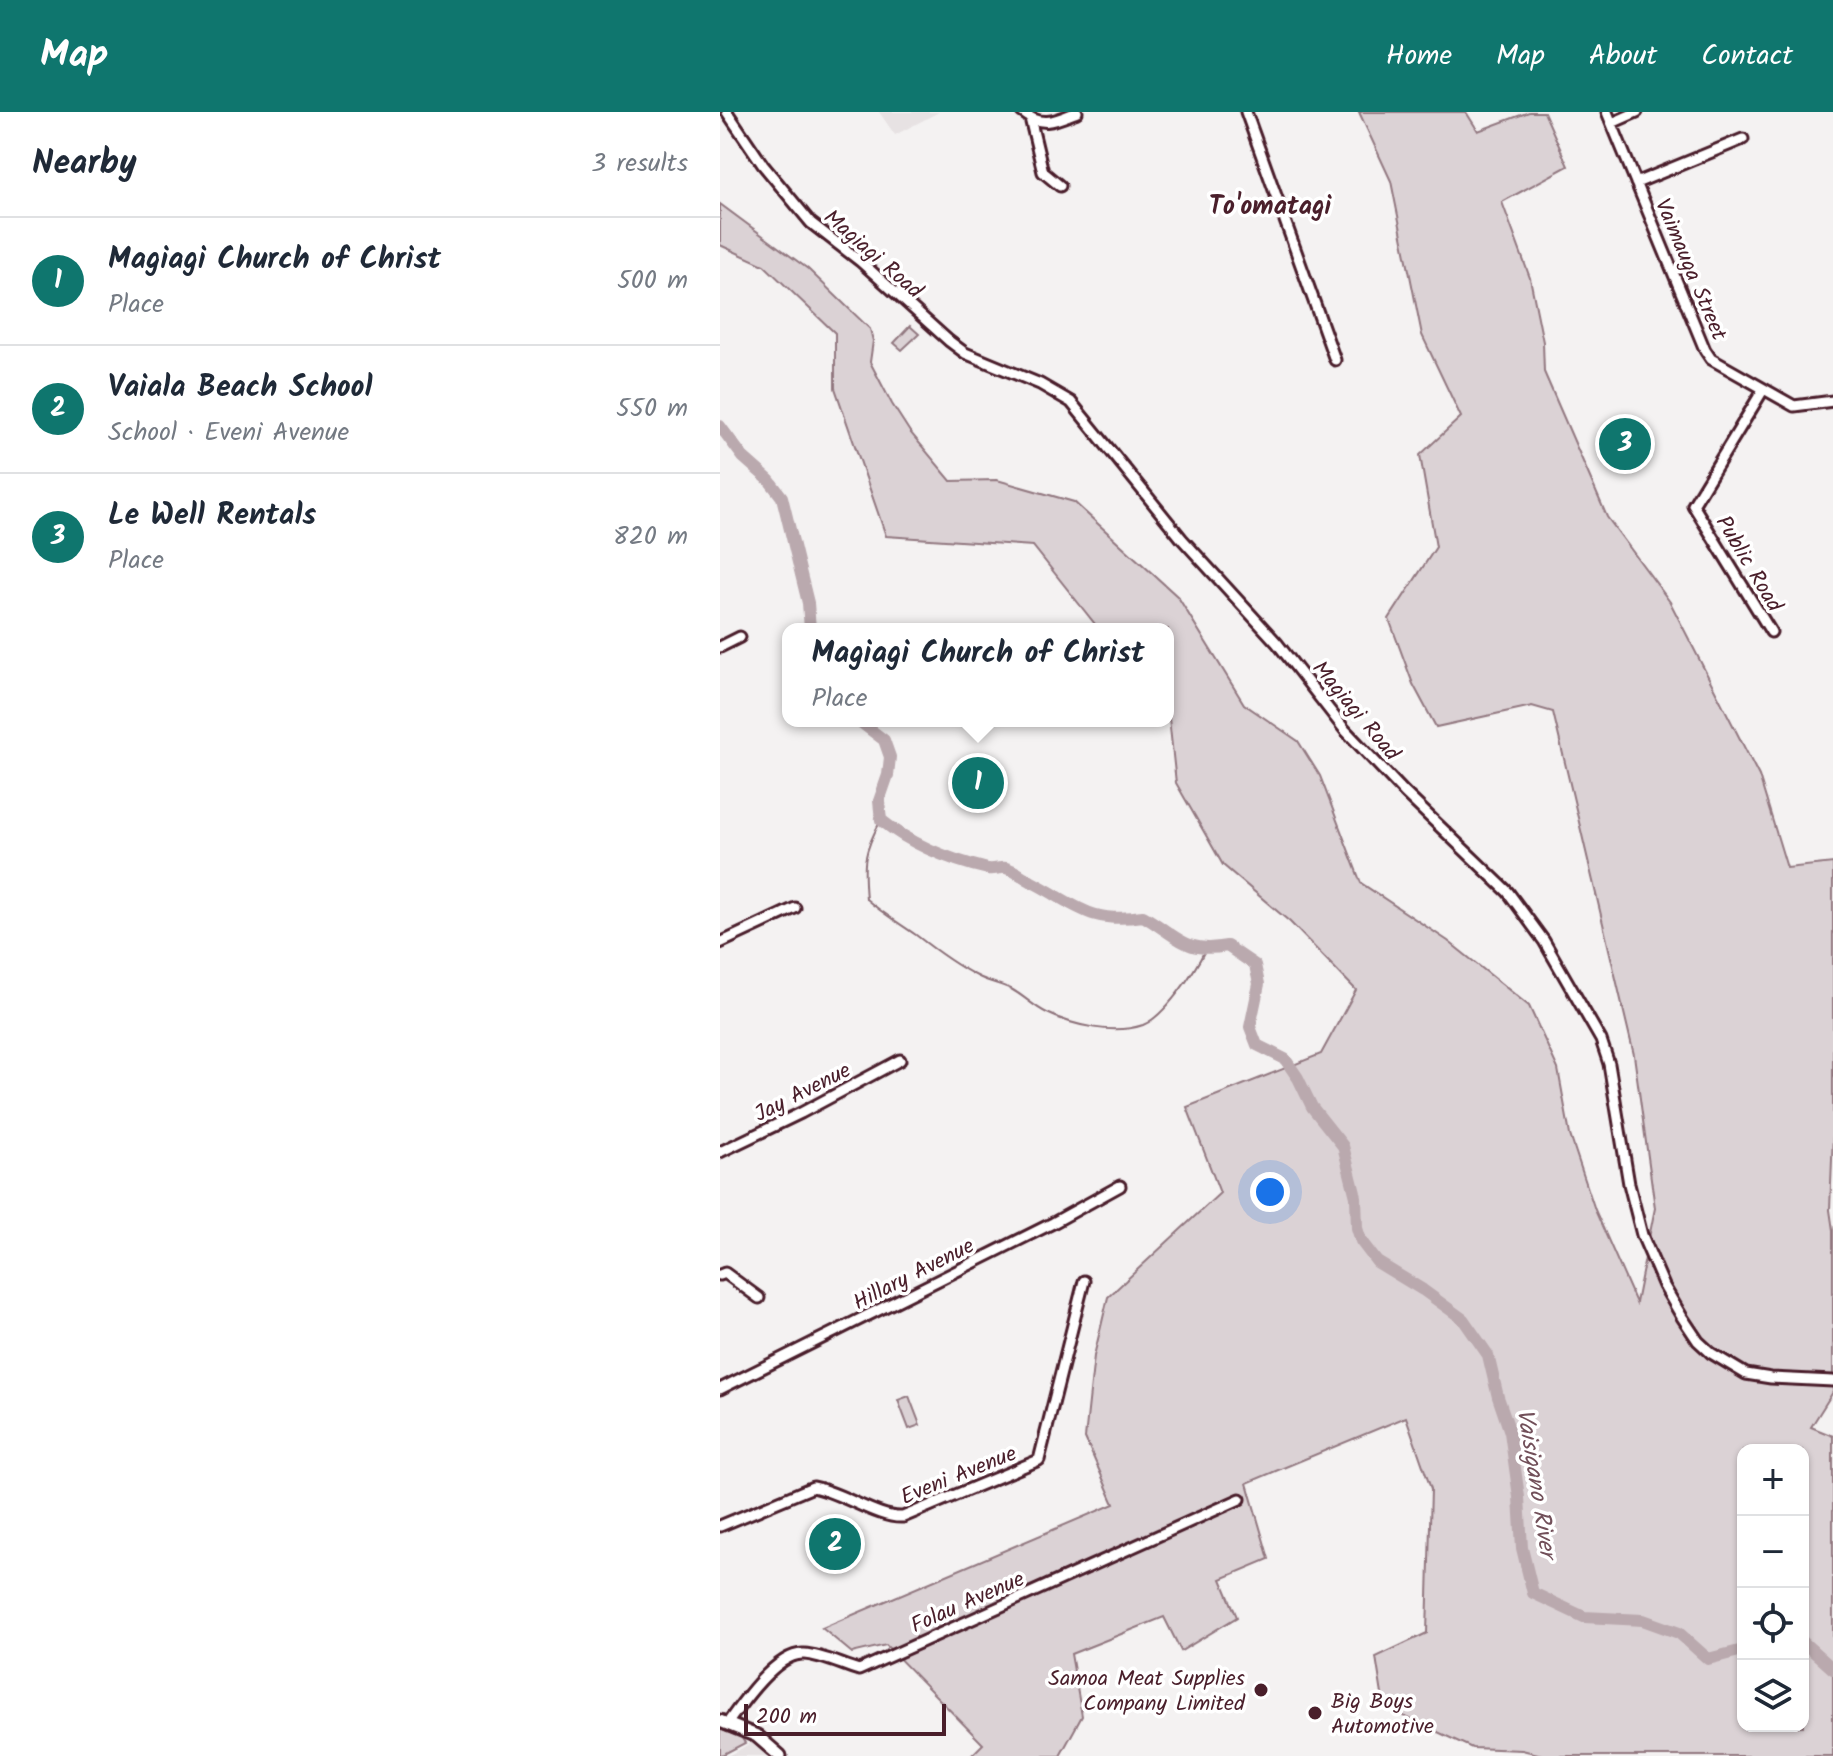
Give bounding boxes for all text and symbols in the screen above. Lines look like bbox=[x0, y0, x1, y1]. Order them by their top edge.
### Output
text: Map bbox=[40, 26, 109, 86]
text: Home bbox=[1386, 34, 1452, 79]
text: Map bbox=[1496, 34, 1545, 79]
text: About bbox=[1589, 34, 1657, 79]
text: Contact bbox=[1701, 34, 1793, 79]
text: Nearby bbox=[32, 137, 137, 191]
text: 3 results bbox=[591, 143, 688, 185]
district label: To'omatagi bbox=[1209, 186, 1332, 228]
street label: Vaimauga Street bbox=[1644, 194, 1736, 347]
street label: Magiagi Road bbox=[815, 202, 931, 309]
text: Magiagi Church of Christ bbox=[108, 236, 441, 284]
text: 1 bbox=[54, 260, 62, 302]
text: 500 m bbox=[617, 260, 688, 302]
text: Place bbox=[108, 284, 164, 326]
text: Vaiala Beach School bbox=[108, 364, 372, 412]
text: 2 bbox=[50, 388, 66, 430]
text: 550 m bbox=[616, 388, 688, 430]
text: School · Eveni Avenue bbox=[108, 412, 349, 454]
pin: 3 bbox=[1599, 414, 1651, 474]
text: Le Well Rentals bbox=[108, 492, 316, 540]
street label: Public Road bbox=[1705, 509, 1791, 620]
text: 3 bbox=[51, 516, 65, 558]
text: 820 m bbox=[613, 516, 688, 558]
text: Place bbox=[108, 540, 164, 582]
popup bbox=[782, 623, 1174, 727]
text: Magiagi Church of Christ bbox=[811, 630, 1145, 678]
street label: Magiagi Road bbox=[1302, 654, 1408, 770]
text: Place bbox=[811, 678, 867, 720]
pin: 1 bbox=[952, 753, 1004, 813]
street label: Jay Avenue bbox=[749, 1054, 858, 1133]
your location bbox=[1250, 1172, 1290, 1212]
street label: Hillary Avenue bbox=[847, 1230, 981, 1321]
water label: Vaisigano River bbox=[1505, 1406, 1567, 1565]
street label: Eveni Avenue bbox=[896, 1437, 1022, 1516]
map controls bbox=[1737, 1444, 1809, 1732]
button: + bbox=[1737, 1444, 1809, 1516]
pin: 2 bbox=[809, 1514, 861, 1574]
button: − bbox=[1737, 1516, 1809, 1588]
street label: Folau Avenue bbox=[905, 1563, 1031, 1644]
button: locate bbox=[1737, 1588, 1809, 1660]
button: layers bbox=[1737, 1660, 1809, 1732]
place label: Samoa Meat Supplies Company Limited bbox=[1048, 1662, 1246, 1722]
marker: Samoa Meat Supplies Company Limited bbox=[1252, 1681, 1270, 1699]
place label: Big Boys Automotive bbox=[1331, 1685, 1434, 1745]
scale bar bbox=[744, 1700, 946, 1736]
text: 200 m bbox=[756, 1700, 817, 1735]
marker: Big Boys Automotive bbox=[1306, 1704, 1324, 1722]

